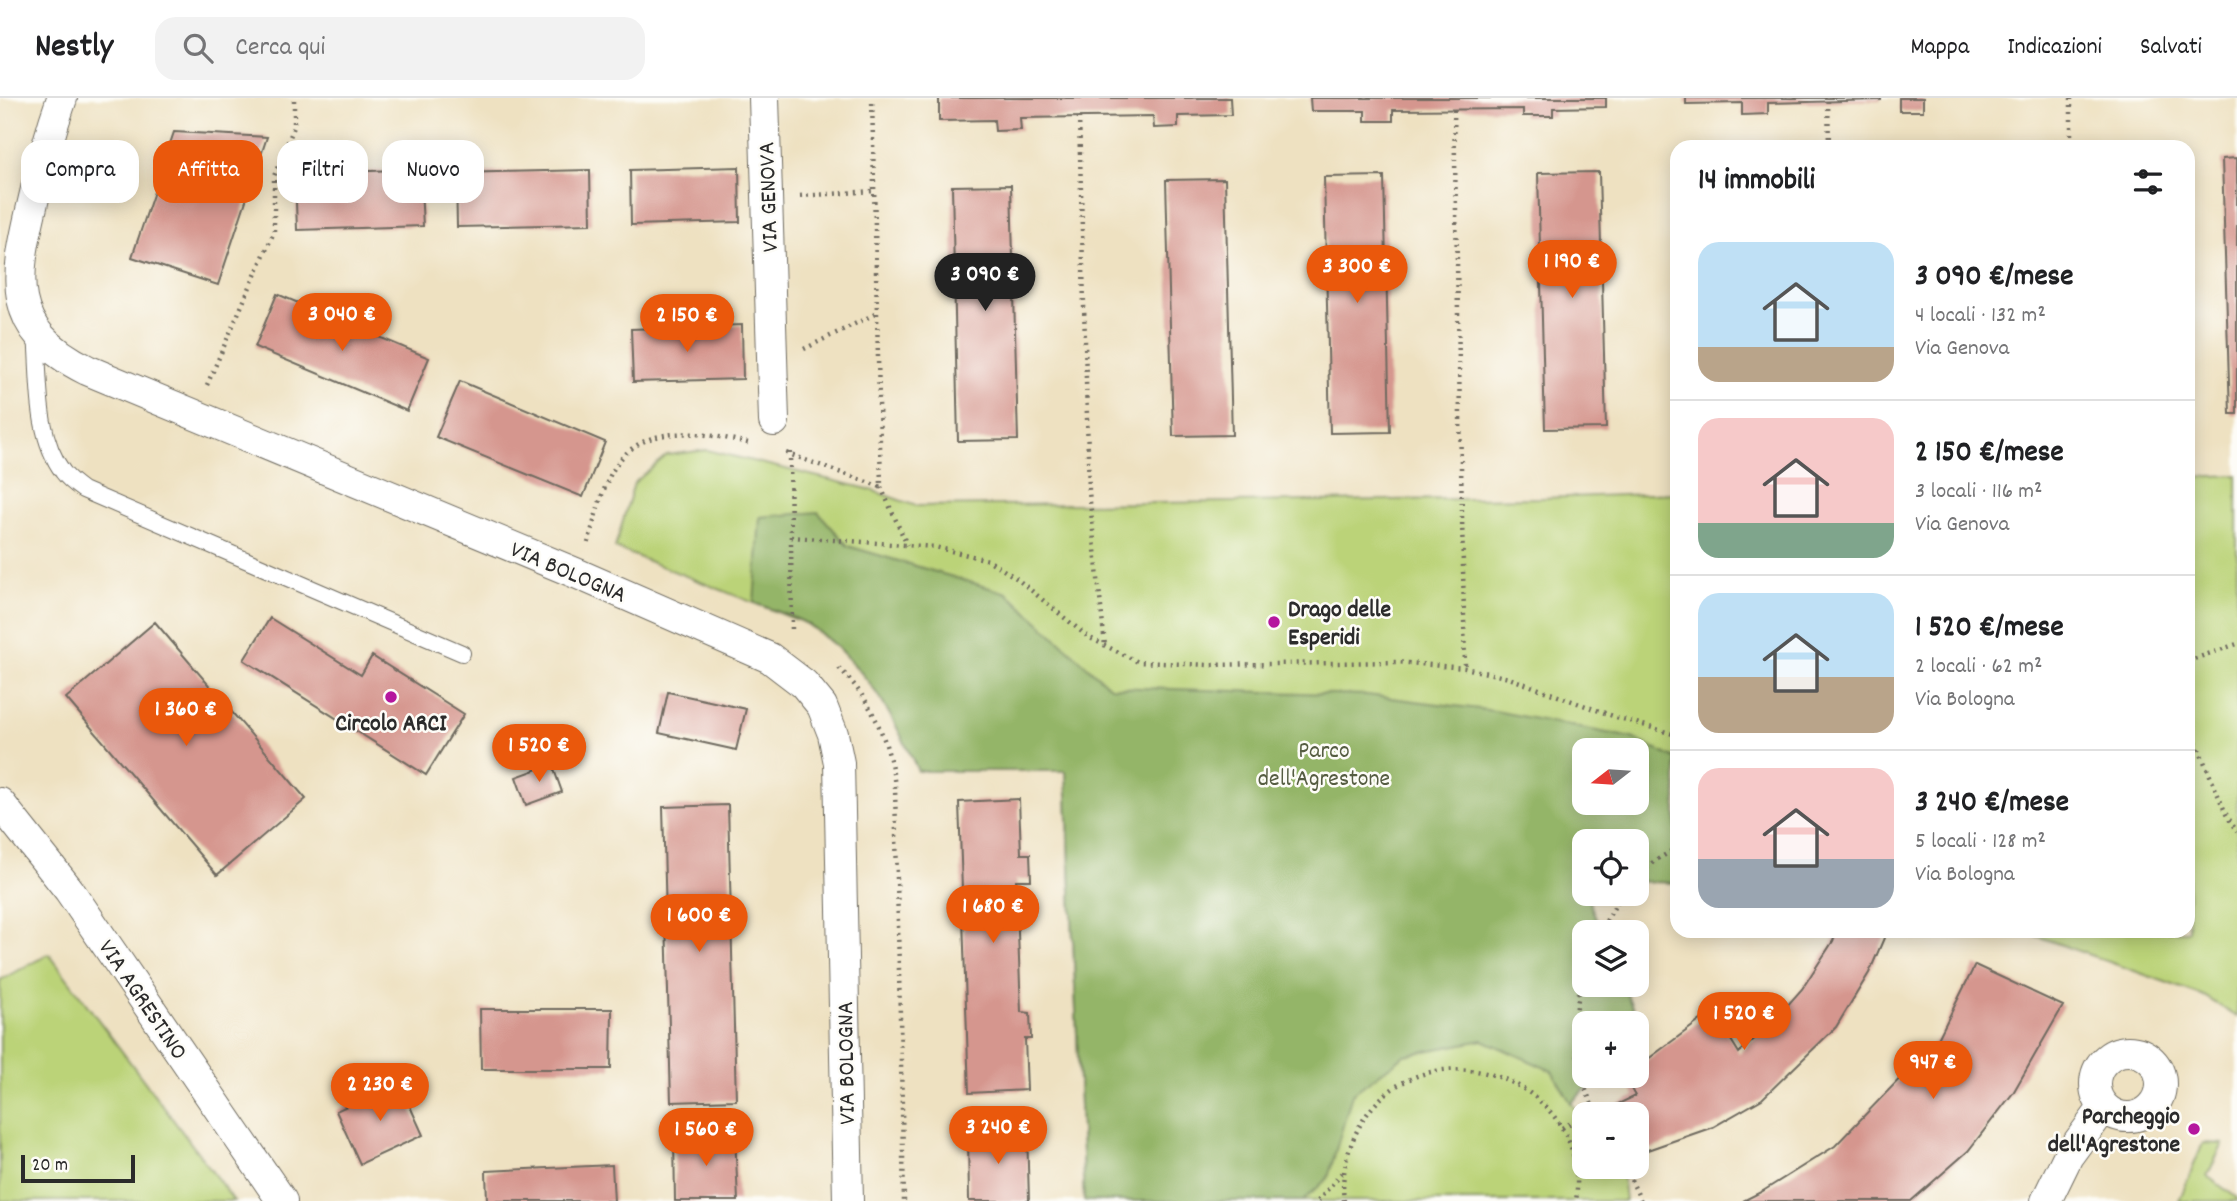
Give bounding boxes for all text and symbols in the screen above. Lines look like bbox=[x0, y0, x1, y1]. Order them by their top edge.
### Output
search box bbox=[155, 17, 645, 80]
text: Nestly bbox=[35, 25, 113, 72]
icon: search bbox=[179, 29, 217, 67]
text: Cerca qui bbox=[235, 30, 325, 67]
text: Mappa bbox=[1910, 31, 1969, 65]
text: Indicazioni bbox=[2007, 31, 2102, 65]
text: Salvati bbox=[2140, 31, 2202, 65]
chip: Compra bbox=[21, 140, 139, 203]
chip: Affitta bbox=[153, 140, 263, 203]
chip: Filtri bbox=[277, 140, 368, 203]
chip: Nuovo bbox=[382, 140, 484, 203]
street label: VIA GENOVA bbox=[751, 141, 789, 253]
text: 14 immobili bbox=[1698, 161, 1815, 204]
icon: filters bbox=[2129, 163, 2167, 201]
pin: 1 190 € bbox=[1507, 240, 1637, 300]
pin: 3 300 € bbox=[1292, 246, 1422, 305]
text: 1 190 € bbox=[1544, 246, 1600, 279]
text: 3 300 € bbox=[1323, 251, 1391, 284]
pin: 3 090 € bbox=[920, 254, 1050, 313]
text: 3 090 €/mese bbox=[1915, 257, 2073, 300]
text: 3 090 € bbox=[950, 259, 1020, 292]
icon: home bbox=[1754, 270, 1838, 354]
pin: 3 040 € bbox=[277, 294, 407, 353]
pin: 2 150 € bbox=[622, 294, 752, 354]
text: 3 040 € bbox=[308, 299, 376, 332]
text: 2 150 € bbox=[656, 300, 718, 333]
text: 4 locali · 132 m² bbox=[1915, 300, 2046, 333]
text: Via Genova bbox=[1915, 333, 2009, 366]
text: 2 150 €/mese bbox=[1915, 433, 2064, 476]
icon: home bbox=[1754, 446, 1838, 530]
text: 3 locali · 116 m² bbox=[1915, 476, 2043, 509]
text: Via Genova bbox=[1915, 509, 2009, 542]
street label: VIA BOLOGNA bbox=[504, 534, 631, 614]
place label: Drago delle Esperidi bbox=[1288, 594, 1391, 656]
text: 1 520 €/mese bbox=[1915, 608, 2064, 651]
marker: Drago delle Esperidi bbox=[1266, 614, 1282, 630]
icon: home bbox=[1754, 621, 1838, 705]
text: 2 locali · 62 m² bbox=[1915, 651, 2042, 684]
text: Via Bologna bbox=[1915, 684, 2015, 717]
pin: 1 360 € bbox=[121, 688, 251, 748]
marker: Circolo ARCI bbox=[383, 689, 399, 705]
text: 1 360 € bbox=[155, 694, 217, 727]
place label: Circolo ARCI bbox=[335, 708, 447, 742]
pin: 1 520 € bbox=[474, 724, 604, 784]
text: 1 520 € bbox=[508, 730, 570, 763]
park label: Parco dell'Agrestone bbox=[1258, 735, 1390, 797]
north arrow bbox=[1572, 738, 1648, 816]
map controls bbox=[1572, 738, 1649, 1179]
text: 3 240 €/mese bbox=[1915, 783, 2069, 826]
icon: home bbox=[1754, 796, 1838, 880]
text: 5 locali · 128 m² bbox=[1915, 826, 2046, 859]
button: locate bbox=[1572, 829, 1649, 906]
text: Via Bologna bbox=[1915, 859, 2015, 892]
pin: 1 680 € bbox=[928, 886, 1058, 945]
text: 1 680 € bbox=[962, 891, 1024, 924]
pin: 1 600 € bbox=[634, 894, 764, 954]
text: 1 600 € bbox=[667, 900, 731, 933]
button: layers bbox=[1572, 920, 1649, 997]
street label: VIA AGRESTINO bbox=[89, 934, 194, 1068]
pin: 1 520 € bbox=[1679, 992, 1809, 1052]
text: 1 520 € bbox=[1713, 998, 1775, 1031]
street label: VIA BOLOGNA bbox=[830, 1001, 866, 1125]
button: + bbox=[1572, 1011, 1649, 1088]
pin: 947 € bbox=[1884, 1042, 1982, 1101]
text: 947 € bbox=[1910, 1047, 1957, 1080]
pin: 2 230 € bbox=[315, 1063, 445, 1123]
text: 2 230 € bbox=[347, 1069, 413, 1102]
place label: Parcheggio dell'Agrestone bbox=[2048, 1101, 2180, 1163]
button: − bbox=[1572, 1102, 1649, 1179]
pin: 3 240 € bbox=[933, 1107, 1063, 1166]
pin: 1 560 € bbox=[641, 1108, 771, 1168]
text: 3 240 € bbox=[965, 1112, 1031, 1145]
text: 1 560 € bbox=[675, 1114, 737, 1147]
marker: Parcheggio dell'Agrestone bbox=[2186, 1121, 2202, 1137]
scale bar bbox=[21, 1152, 135, 1184]
text: 20 m bbox=[32, 1153, 68, 1180]

